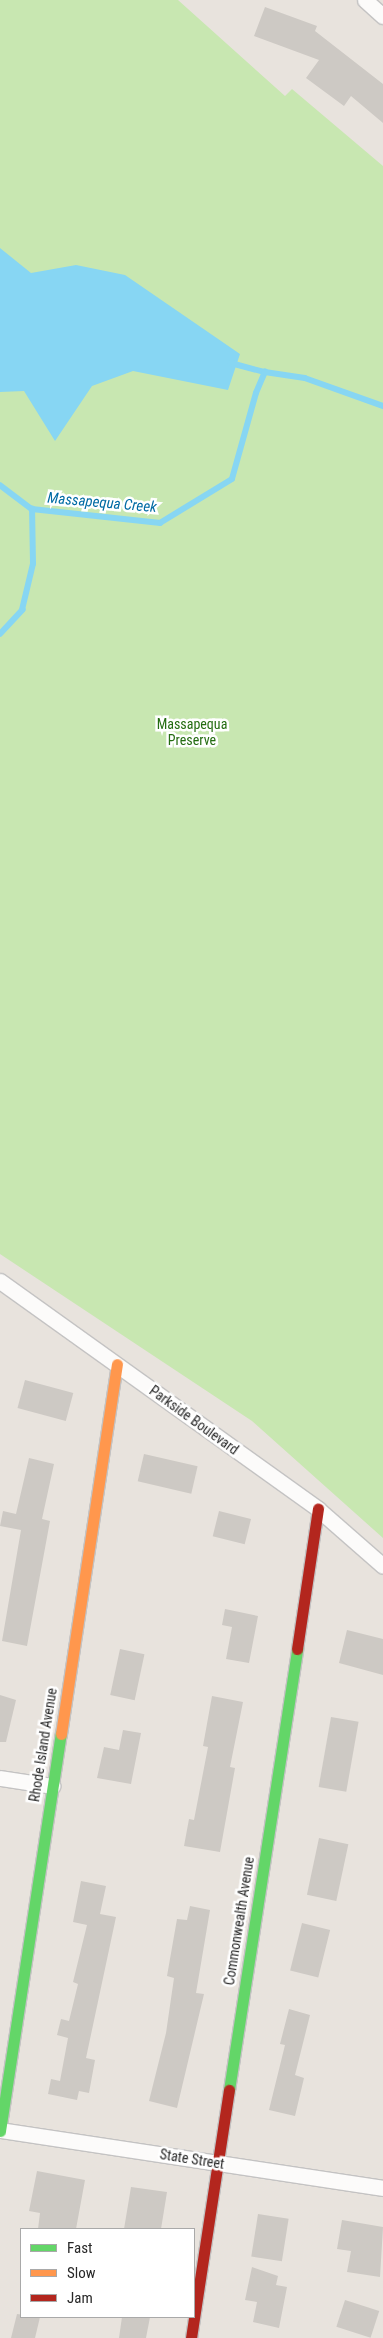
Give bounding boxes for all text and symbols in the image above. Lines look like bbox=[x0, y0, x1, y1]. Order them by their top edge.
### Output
water label: Massapequa Creek bbox=[47, 489, 157, 517]
park label: Massapequa Preserve bbox=[157, 716, 227, 749]
street label: Parkside Boulevard bbox=[146, 1382, 242, 1458]
street label: Rhode Island Avenue bbox=[26, 1687, 60, 1803]
street label: Commonwealth Avenue bbox=[221, 1856, 257, 1986]
street label: State Street bbox=[159, 2146, 225, 2172]
legend bbox=[20, 2228, 195, 2318]
text: Fast bbox=[67, 2239, 92, 2257]
text: Slow bbox=[67, 2264, 96, 2282]
text: Jam bbox=[67, 2289, 93, 2307]

